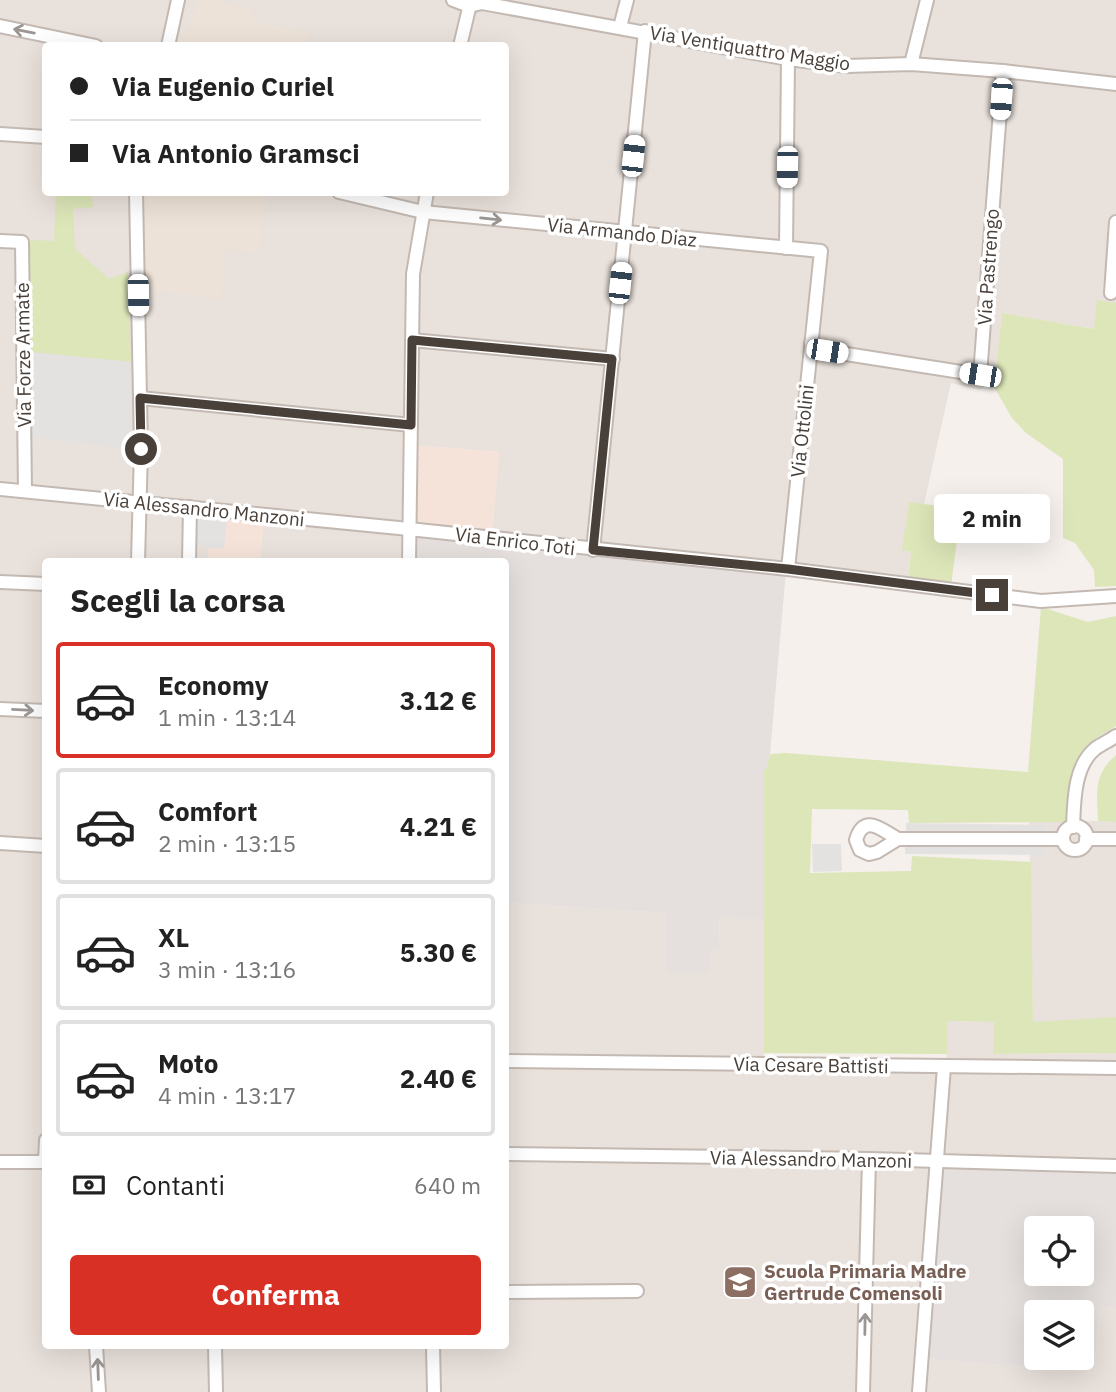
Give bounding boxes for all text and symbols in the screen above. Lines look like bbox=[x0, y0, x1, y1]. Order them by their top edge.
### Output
street label: Via Ventiquattro Maggio bbox=[648, 20, 852, 76]
one-way arrow bbox=[13, 24, 36, 37]
text: Via Eugenio Curiel bbox=[112, 69, 334, 103]
car bbox=[990, 77, 1013, 121]
car bbox=[621, 134, 646, 178]
text: Via Antonio Gramsci bbox=[112, 136, 360, 170]
car bbox=[777, 146, 798, 188]
street label: Via Pastrengo bbox=[972, 208, 1004, 326]
street label: Via Armando Diaz bbox=[546, 212, 698, 252]
one-way arrow bbox=[479, 213, 502, 226]
car bbox=[608, 261, 633, 305]
car bbox=[128, 274, 149, 316]
street label: Via Forze Armate bbox=[10, 282, 36, 428]
car bbox=[805, 337, 850, 365]
car bbox=[958, 361, 1003, 389]
street label: Via Ottolini bbox=[785, 383, 819, 479]
route start bbox=[125, 433, 157, 465]
street label: Via Alessandro Manzoni bbox=[102, 486, 306, 532]
callout: 2 min bbox=[934, 494, 1050, 542]
text: 2 min bbox=[962, 503, 1022, 533]
street label: Via Enrico Toti bbox=[454, 522, 576, 560]
text: Scegli la corsa bbox=[70, 579, 286, 621]
route end bbox=[976, 579, 1008, 611]
text: Economy bbox=[158, 668, 269, 702]
icon: car bbox=[74, 669, 137, 732]
text: 3.12 € bbox=[400, 683, 477, 717]
text: 1 min · 13:14 bbox=[158, 702, 296, 732]
one-way arrow bbox=[11, 703, 34, 716]
text: Comfort bbox=[158, 794, 257, 828]
icon: car bbox=[74, 795, 137, 858]
text: 4.21 € bbox=[400, 809, 477, 843]
text: 2 min · 13:15 bbox=[158, 828, 296, 858]
text: XL bbox=[158, 920, 189, 954]
icon: car bbox=[74, 921, 137, 984]
text: 5.30 € bbox=[400, 935, 477, 969]
text: 3 min · 13:16 bbox=[158, 954, 296, 984]
text: Moto bbox=[158, 1046, 218, 1080]
icon: car bbox=[74, 1047, 137, 1110]
street label: Via Cesare Battisti bbox=[733, 1052, 889, 1078]
text: 2.40 € bbox=[400, 1061, 477, 1095]
text: 4 min · 13:17 bbox=[158, 1080, 296, 1110]
street label: Via Alessandro Manzoni bbox=[710, 1145, 912, 1173]
icon: cash bbox=[70, 1166, 108, 1204]
text: Contanti bbox=[126, 1168, 225, 1202]
text: 640 m bbox=[414, 1170, 481, 1200]
map controls bbox=[1024, 1216, 1094, 1370]
button: locate bbox=[1024, 1216, 1094, 1286]
button: Conferma bbox=[70, 1255, 481, 1335]
place label: Scuola Primaria Madre Gertrude Comensoli bbox=[764, 1259, 967, 1305]
school or university icon: Scuola Primaria Madre Gertrude Comensoli bbox=[721, 1263, 759, 1301]
button: layers bbox=[1024, 1300, 1094, 1370]
one-way arrow bbox=[858, 1313, 872, 1336]
one-way arrow bbox=[91, 1358, 104, 1381]

